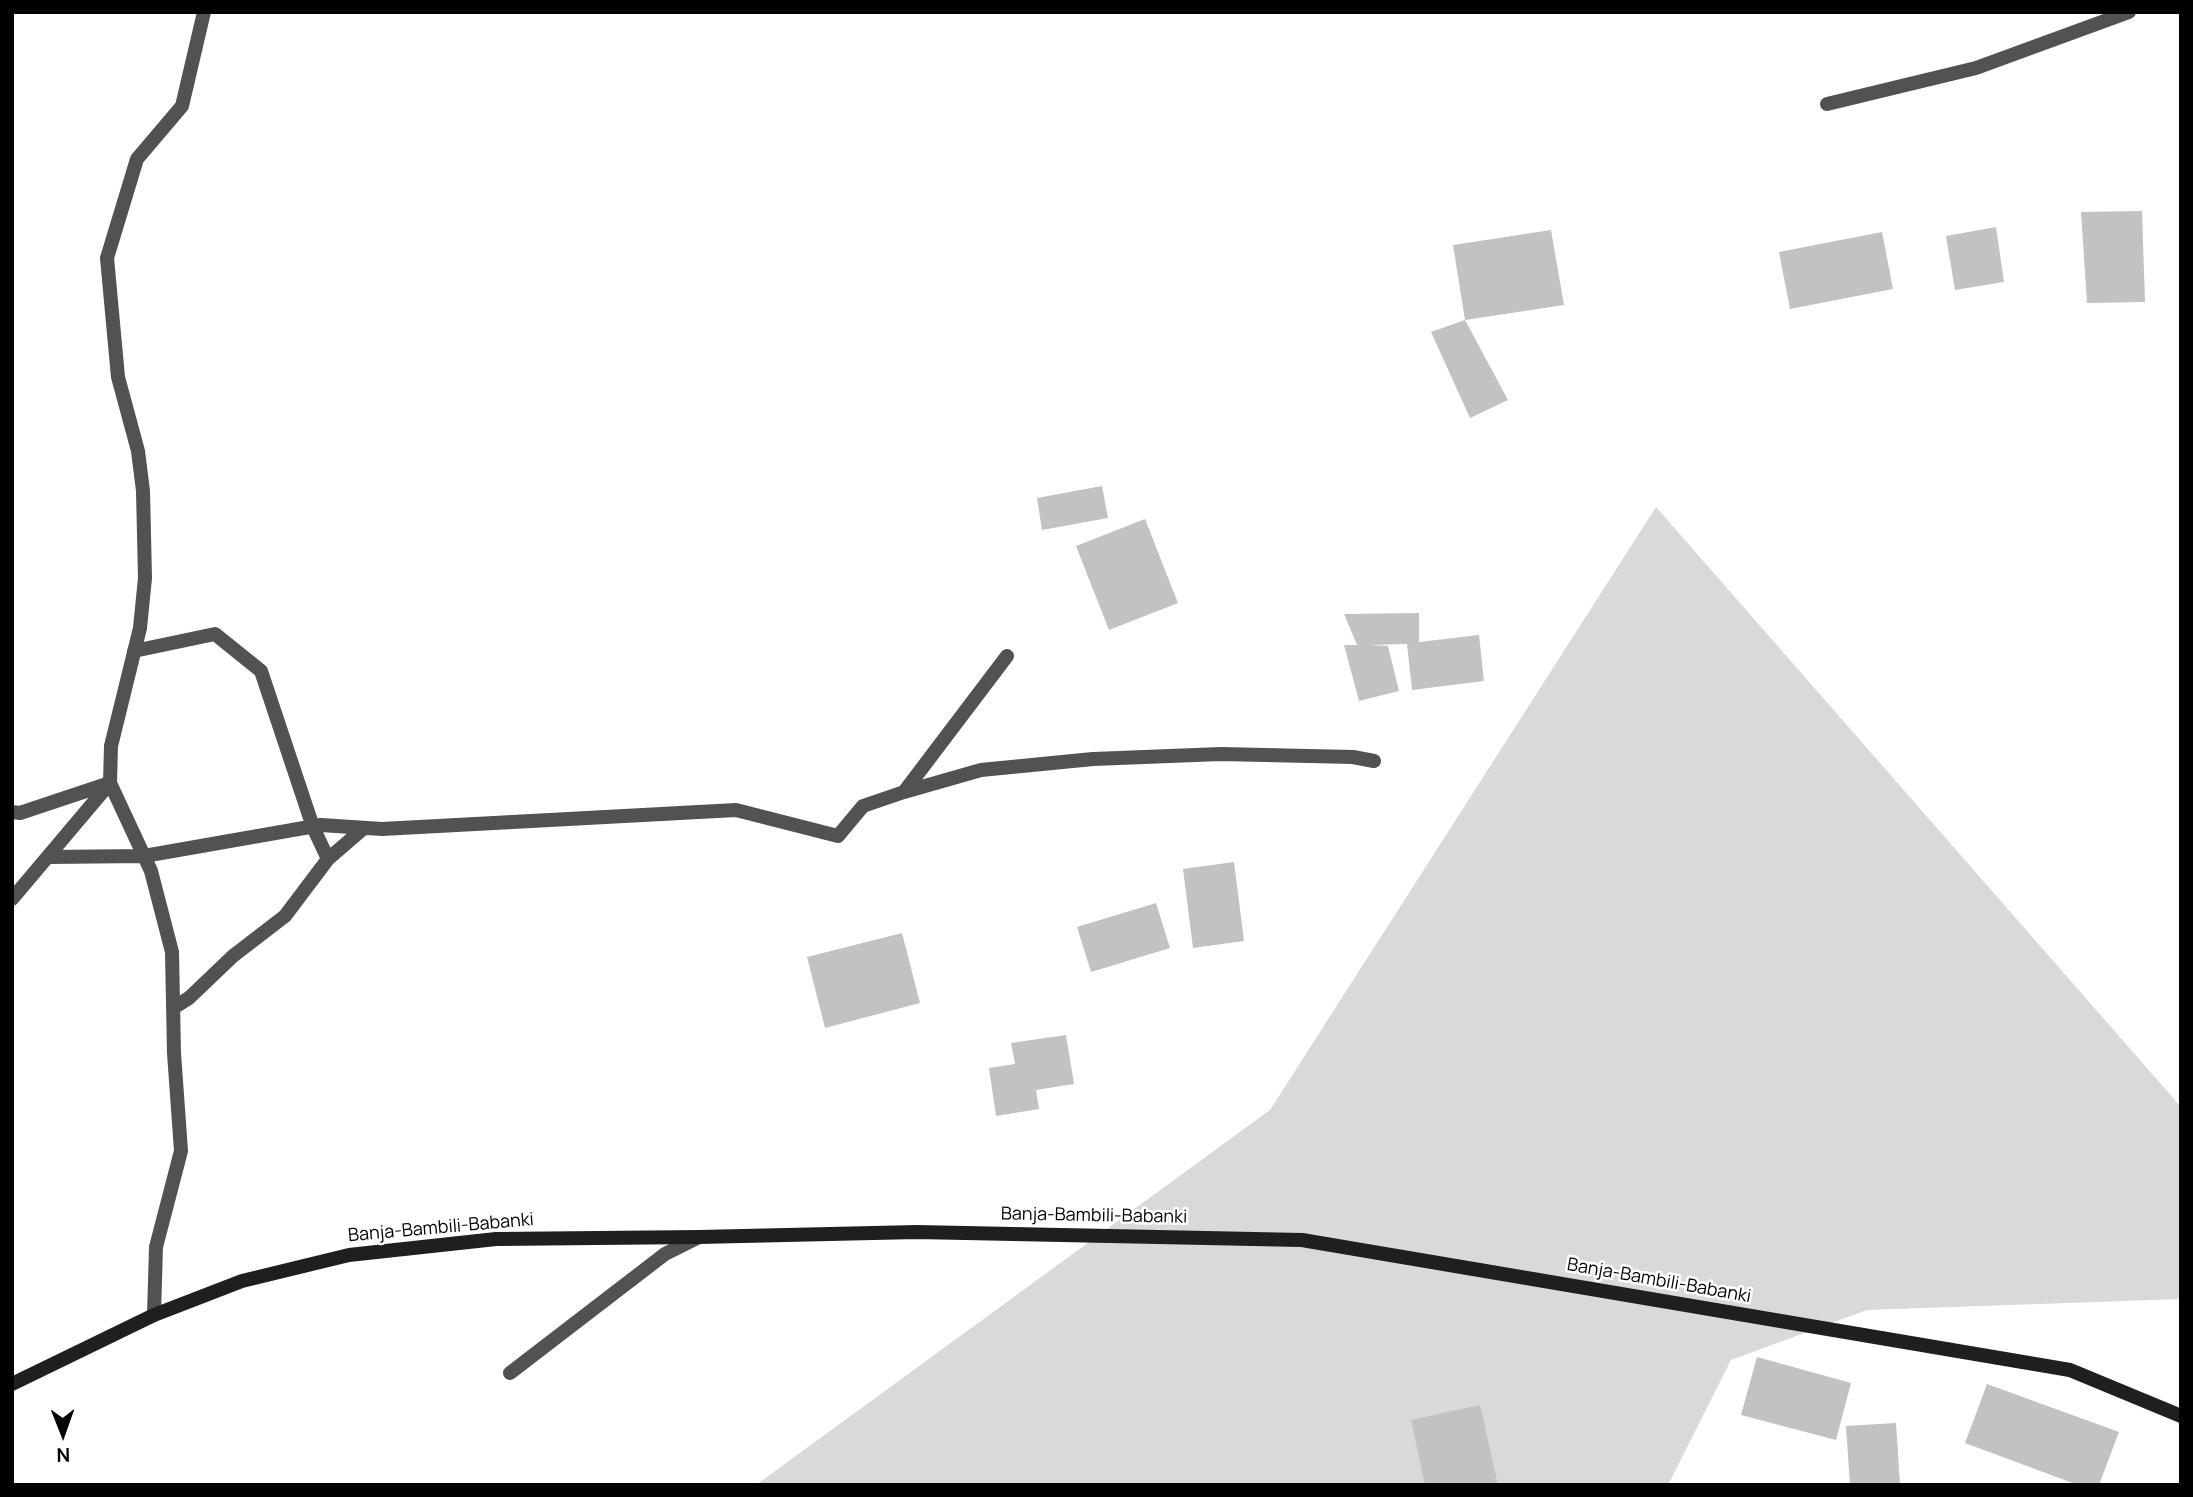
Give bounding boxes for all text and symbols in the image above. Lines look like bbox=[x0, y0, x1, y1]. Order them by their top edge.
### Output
street label: Banja-Bambili-Babanki bbox=[1001, 1204, 1187, 1228]
street label: Banja-Bambili-Babanki bbox=[347, 1209, 535, 1247]
street label: Banja-Bambili-Babanki bbox=[1565, 1254, 1753, 1308]
north arrow bbox=[28, 1399, 98, 1469]
text: N bbox=[56, 1442, 70, 1468]

